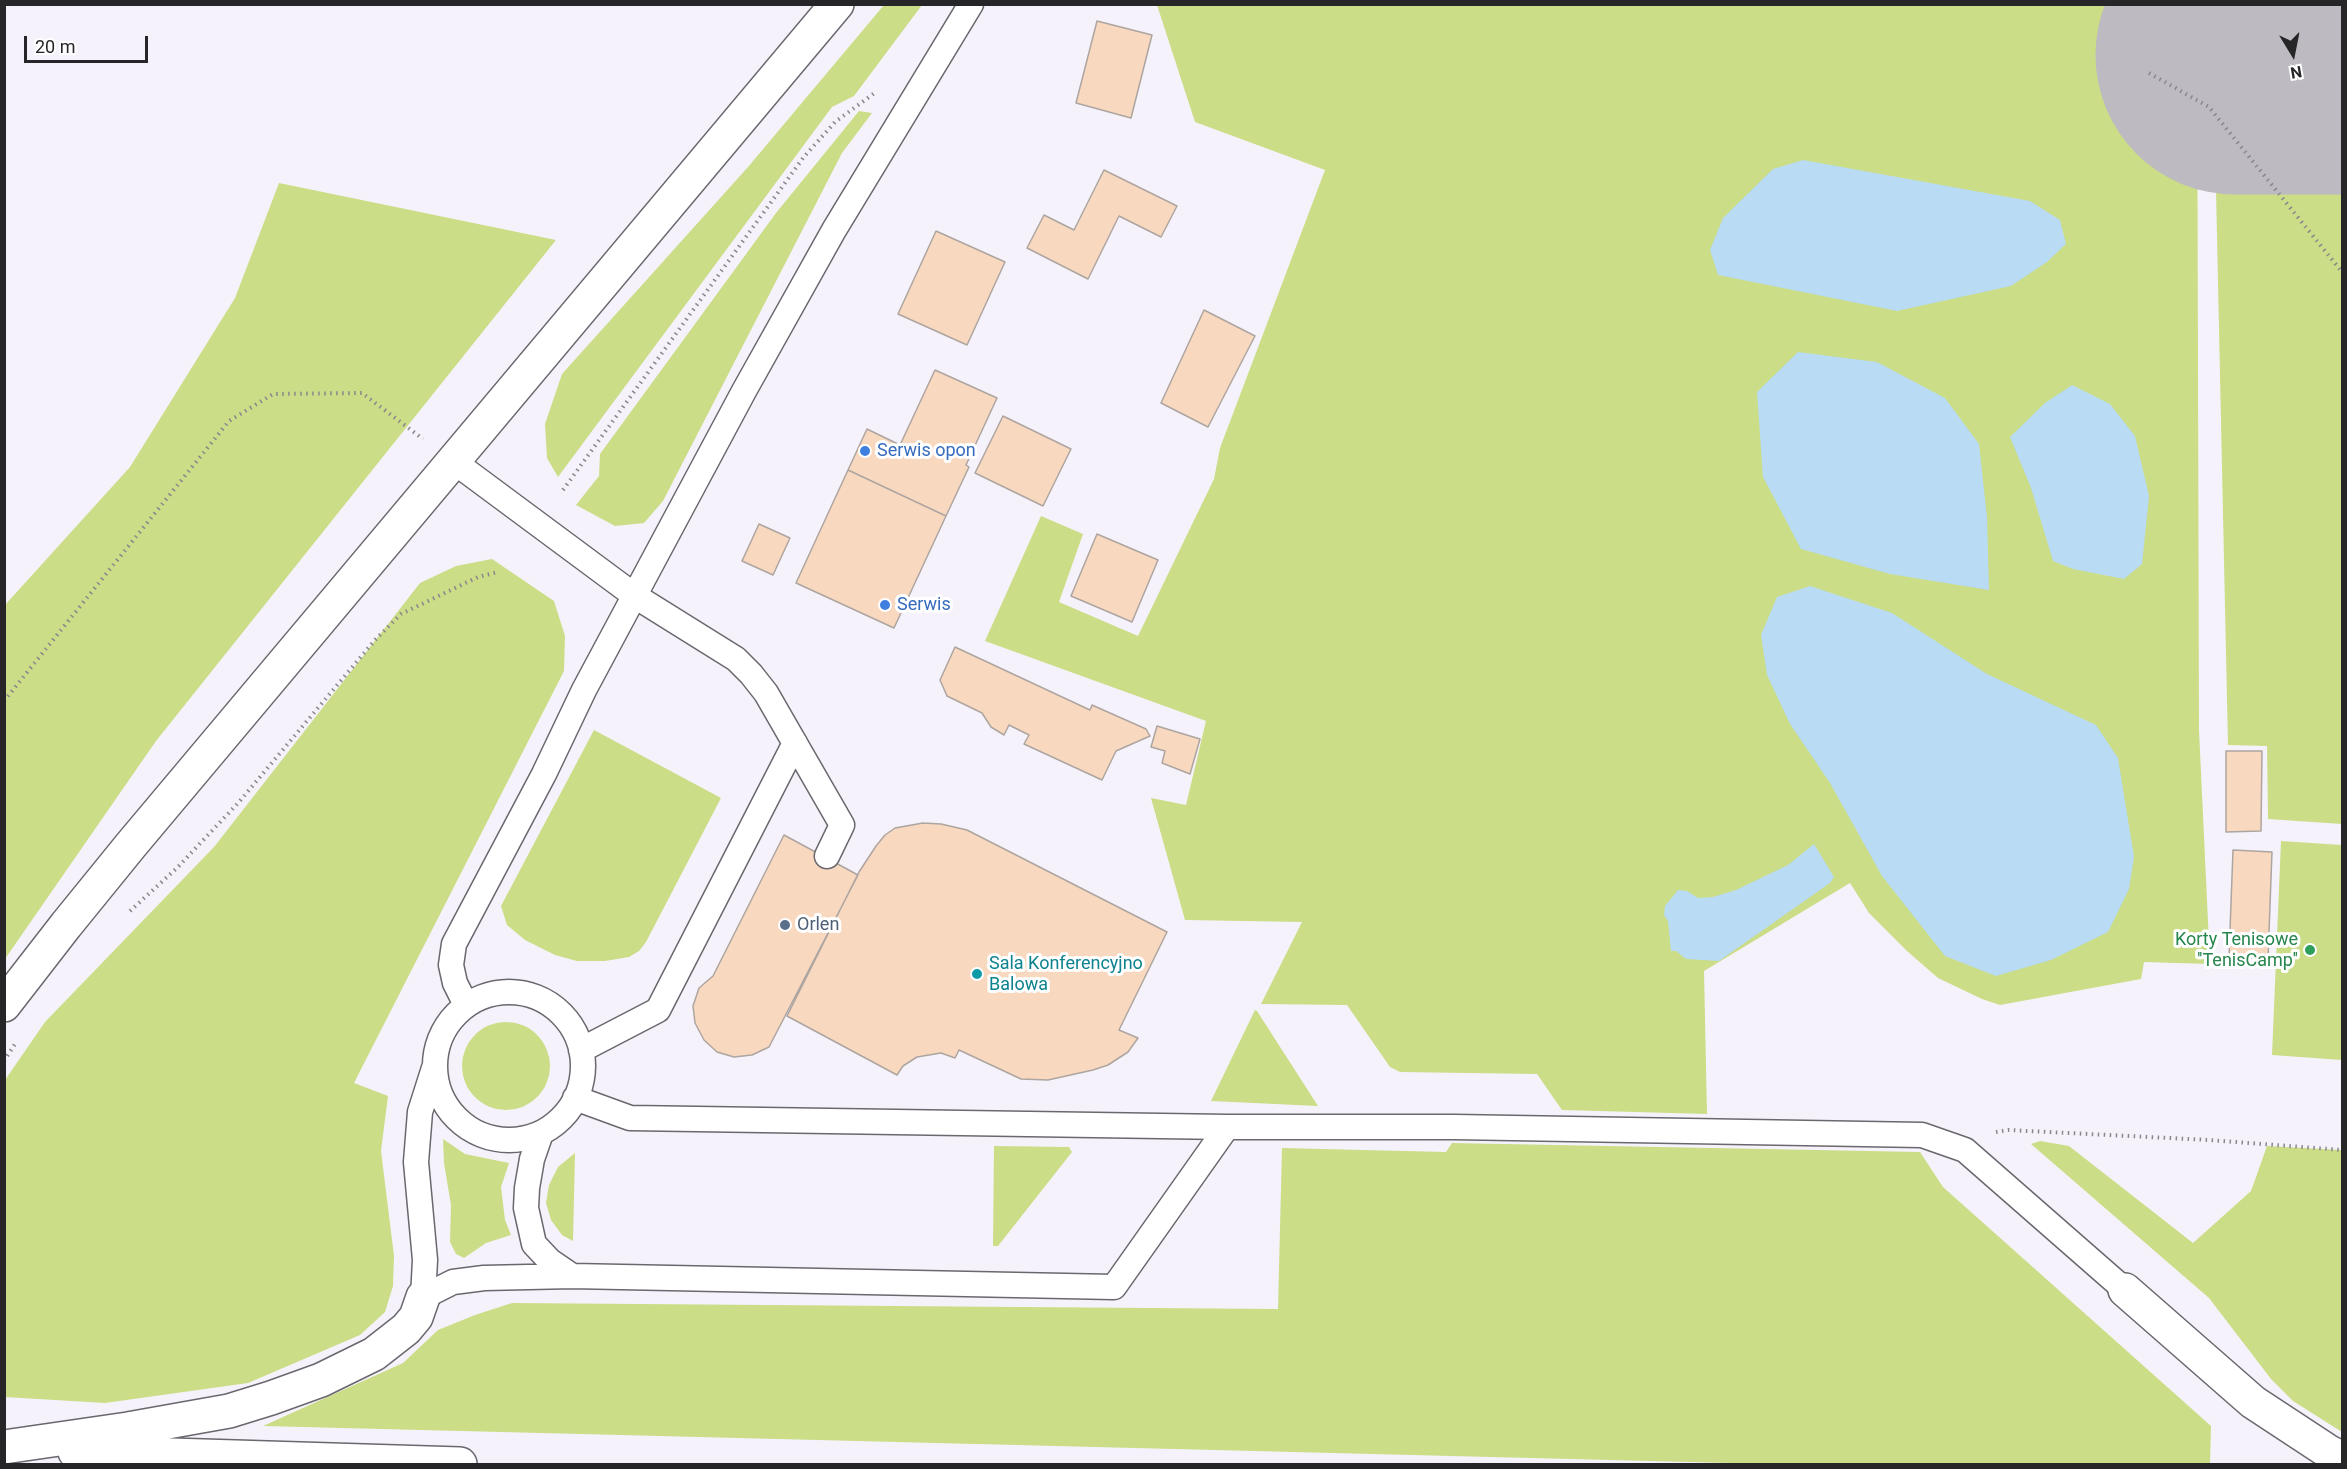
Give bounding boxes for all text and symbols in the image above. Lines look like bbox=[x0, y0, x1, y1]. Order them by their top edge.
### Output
scale bar bbox=[27, 24, 152, 62]
north arrow bbox=[2263, 24, 2323, 84]
text: 20 m bbox=[35, 36, 75, 57]
text: N bbox=[2289, 62, 2303, 83]
place label: Serwis opon bbox=[877, 440, 976, 462]
marker: Serwis opon bbox=[858, 444, 872, 458]
place label: Serwis bbox=[897, 594, 951, 616]
marker: Serwis bbox=[878, 598, 892, 612]
place label: Orlen bbox=[797, 914, 839, 936]
marker: Orlen bbox=[778, 918, 792, 932]
place label: Korty Tenisowe ''TenisCamp'' bbox=[2175, 929, 2298, 972]
marker: Korty Tenisowe ''TenisCamp'' bbox=[2303, 943, 2317, 957]
place label: Sala Konferencyjno Balowa bbox=[989, 953, 1143, 996]
marker: Sala Konferencyjno Balowa bbox=[970, 967, 984, 981]

